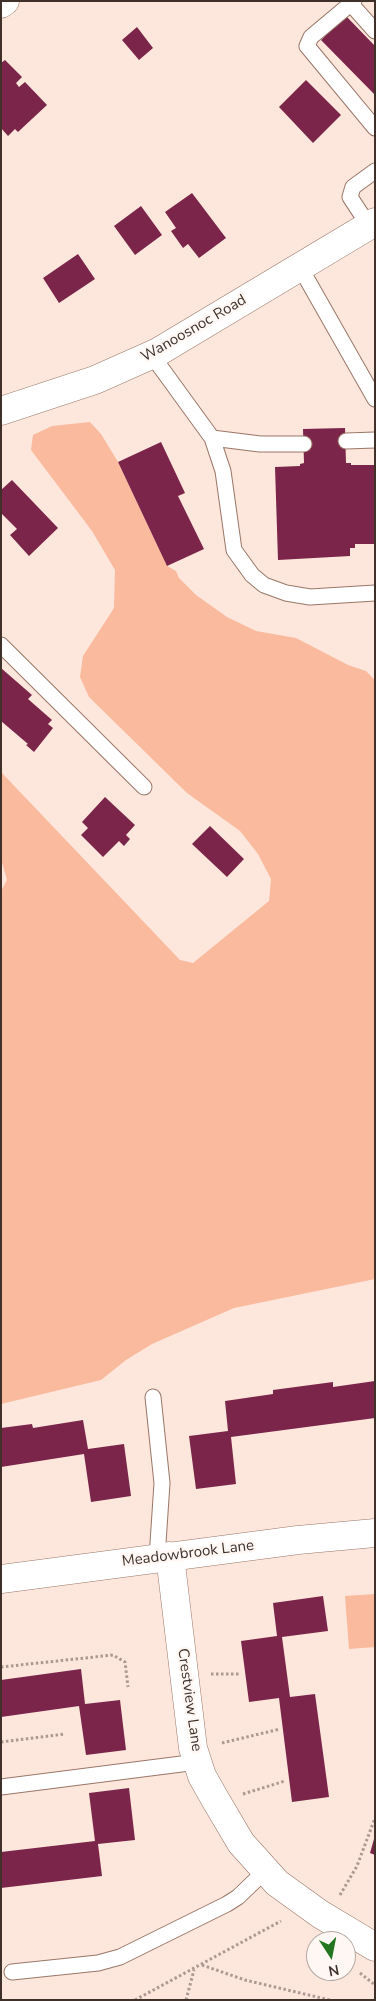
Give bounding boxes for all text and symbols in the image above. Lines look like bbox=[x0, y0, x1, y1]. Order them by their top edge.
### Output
street label: Wanoosnoc Road bbox=[138, 292, 250, 366]
street label: Meadowbrook Lane bbox=[121, 1537, 255, 1571]
street label: Crestview Lane bbox=[173, 1647, 205, 1753]
north arrow bbox=[306, 1931, 356, 1981]
text: N bbox=[327, 1960, 341, 1981]

